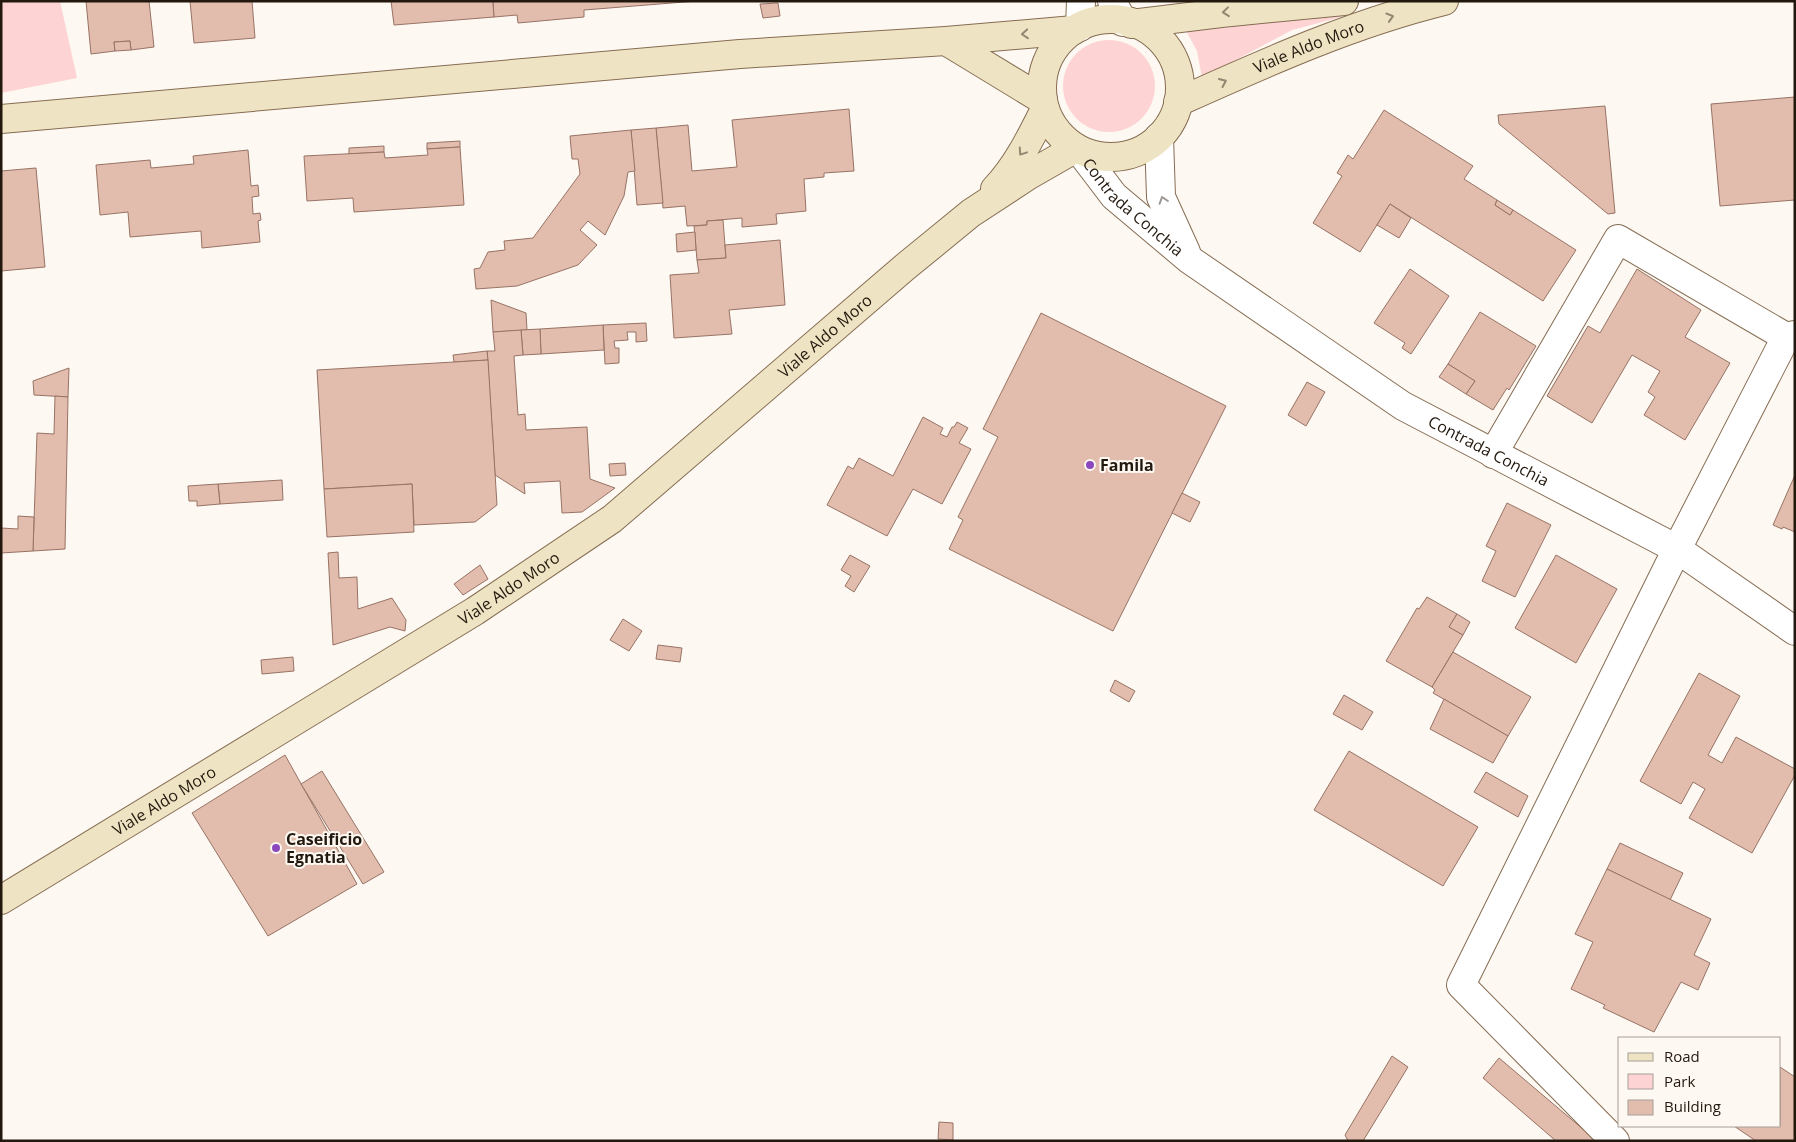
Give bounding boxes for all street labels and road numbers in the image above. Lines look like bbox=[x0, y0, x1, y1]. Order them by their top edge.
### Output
street label: Viale Aldo Moro bbox=[1250, 15, 1367, 78]
street label: Contrada Conchia bbox=[1078, 153, 1188, 261]
street label: Viale Aldo Moro bbox=[773, 289, 877, 383]
street label: Contrada Conchia bbox=[1424, 410, 1553, 491]
street label: Viale Aldo Moro bbox=[454, 546, 564, 630]
street label: Viale Aldo Moro bbox=[108, 761, 220, 841]

